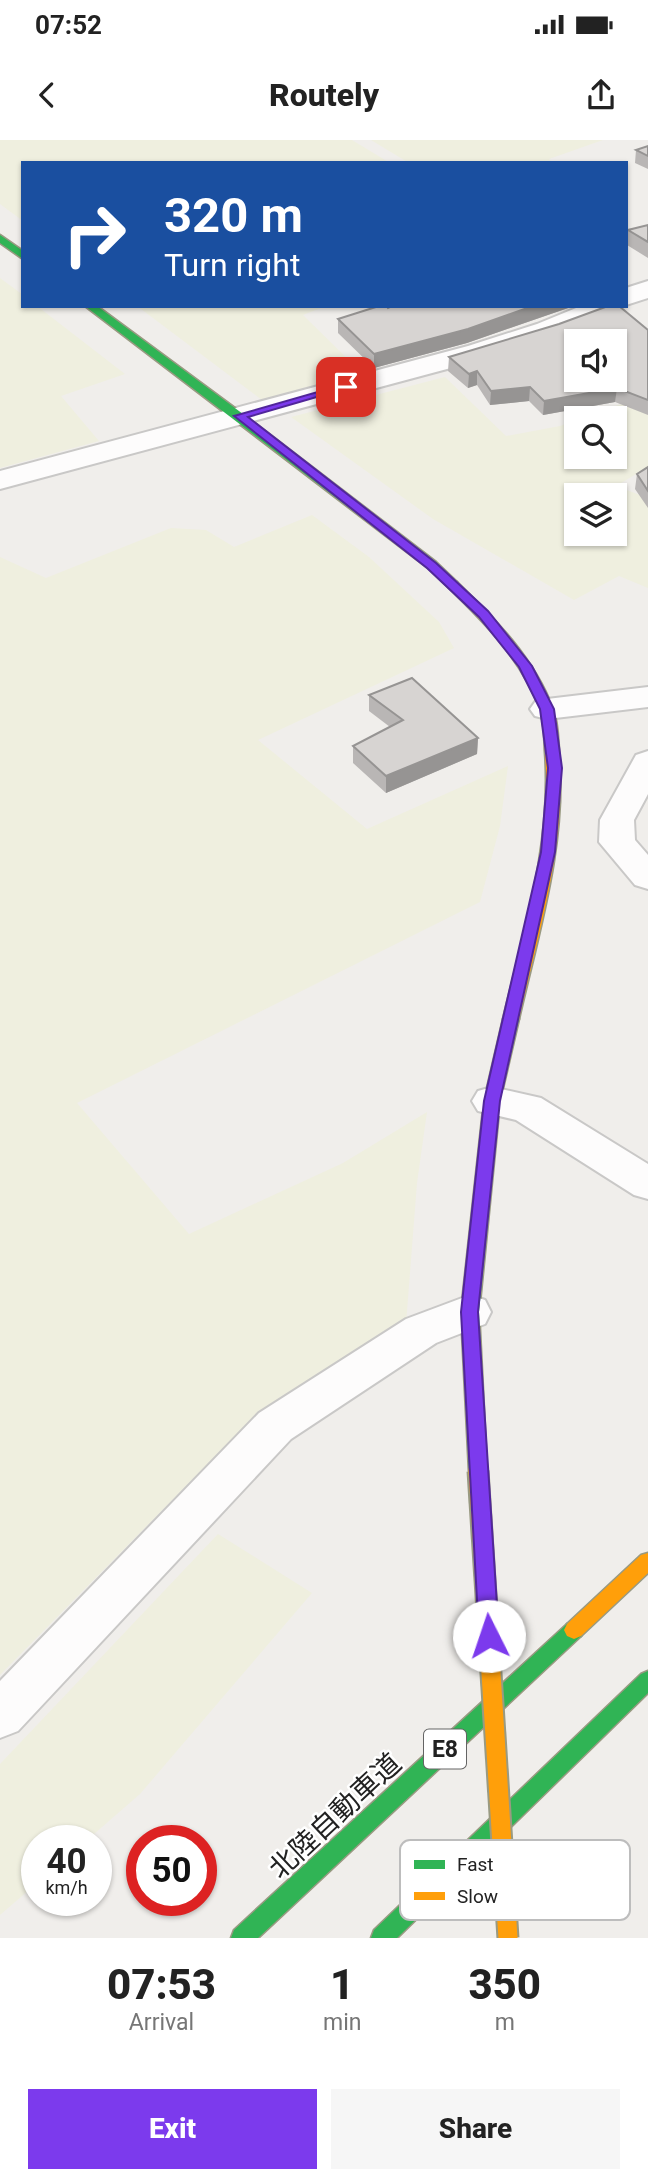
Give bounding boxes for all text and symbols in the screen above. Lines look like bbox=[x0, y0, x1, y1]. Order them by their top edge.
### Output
text: 07:52 bbox=[35, 10, 102, 40]
icon: back bbox=[28, 76, 66, 114]
text: Routely bbox=[269, 76, 379, 114]
icon: share bbox=[582, 76, 620, 114]
text: 320 m bbox=[164, 187, 303, 244]
icon: right bbox=[49, 189, 140, 280]
text: Turn right bbox=[164, 246, 300, 284]
map controls bbox=[564, 329, 627, 546]
button: sound bbox=[564, 329, 627, 392]
pin bbox=[316, 357, 376, 417]
icon: arrive bbox=[327, 368, 365, 406]
button: search bbox=[564, 406, 627, 469]
button: layers bbox=[564, 483, 627, 546]
position arrow bbox=[452, 1599, 526, 1673]
road number: E8 bbox=[424, 1730, 466, 1768]
street label: 北陸自動車道 bbox=[262, 1747, 408, 1885]
speed limit sign: 50 bbox=[126, 1825, 217, 1916]
legend bbox=[400, 1840, 630, 1920]
text: 40 bbox=[46, 1841, 87, 1882]
text: Fast bbox=[457, 1853, 494, 1876]
text: km/h bbox=[45, 1877, 88, 1898]
text: Slow bbox=[457, 1885, 498, 1908]
text: 07:53 bbox=[107, 1960, 216, 2009]
text: 1 bbox=[330, 1960, 354, 2009]
text: 350 bbox=[468, 1960, 541, 2009]
text: Arrival bbox=[129, 2009, 194, 2036]
text: min bbox=[323, 2009, 361, 2036]
text: m bbox=[495, 2009, 515, 2036]
button: Exit bbox=[28, 2089, 317, 2169]
button: Share bbox=[331, 2089, 620, 2169]

